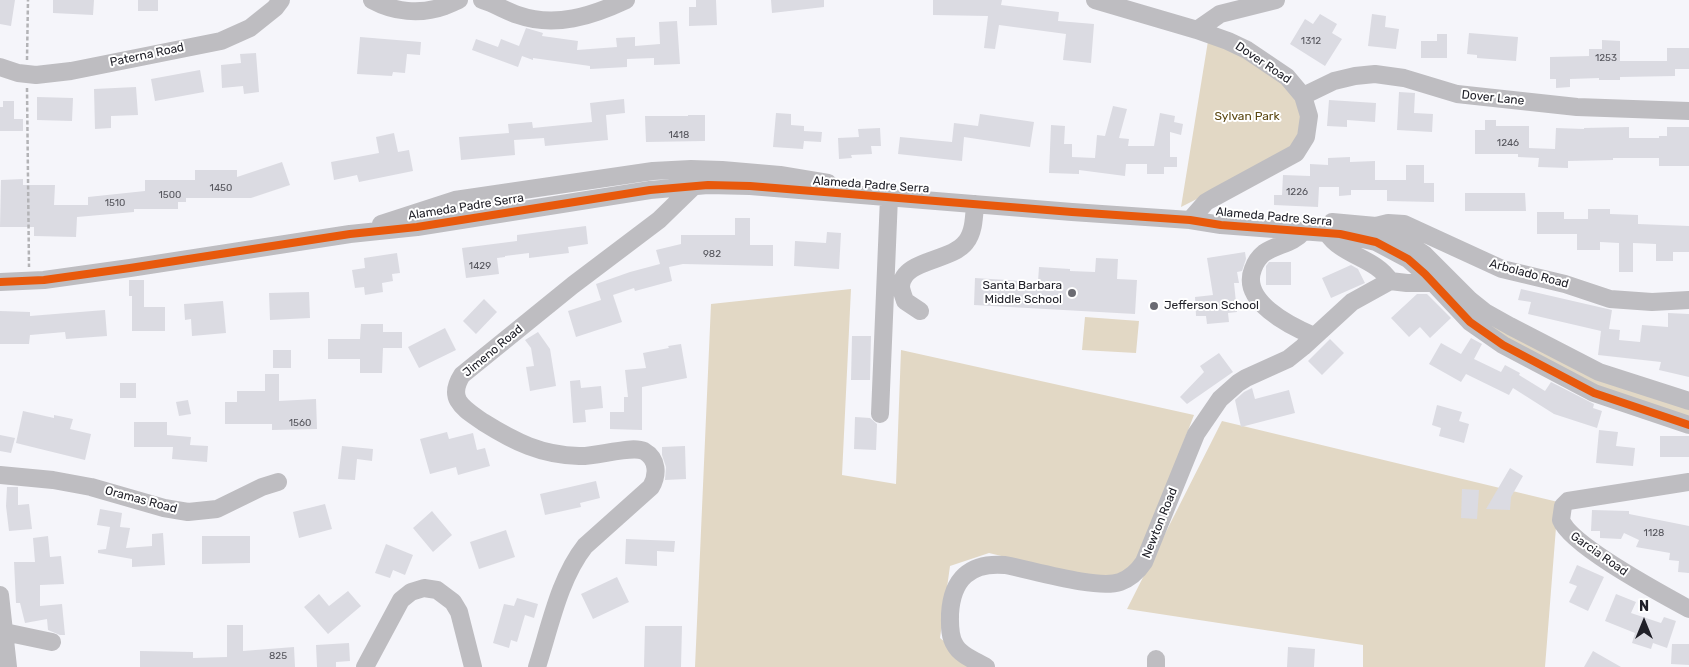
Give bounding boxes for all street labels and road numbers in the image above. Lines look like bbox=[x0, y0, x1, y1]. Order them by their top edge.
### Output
street label: Dover Road bbox=[1232, 39, 1294, 87]
street label: Paterna Road bbox=[109, 40, 185, 70]
street label: Dover Lane bbox=[1461, 88, 1525, 108]
street label: Alameda Padre Serra bbox=[812, 174, 930, 196]
street label: Alameda Padre Serra bbox=[407, 191, 525, 223]
street label: Alameda Padre Serra bbox=[1215, 205, 1333, 229]
street label: Arbolado Road bbox=[1488, 256, 1570, 292]
street label: Jimeno Road bbox=[460, 322, 526, 380]
street label: Oramas Road bbox=[103, 483, 179, 517]
street label: Newton Road bbox=[1139, 486, 1181, 560]
street label: Garcia Road bbox=[1568, 529, 1630, 579]

